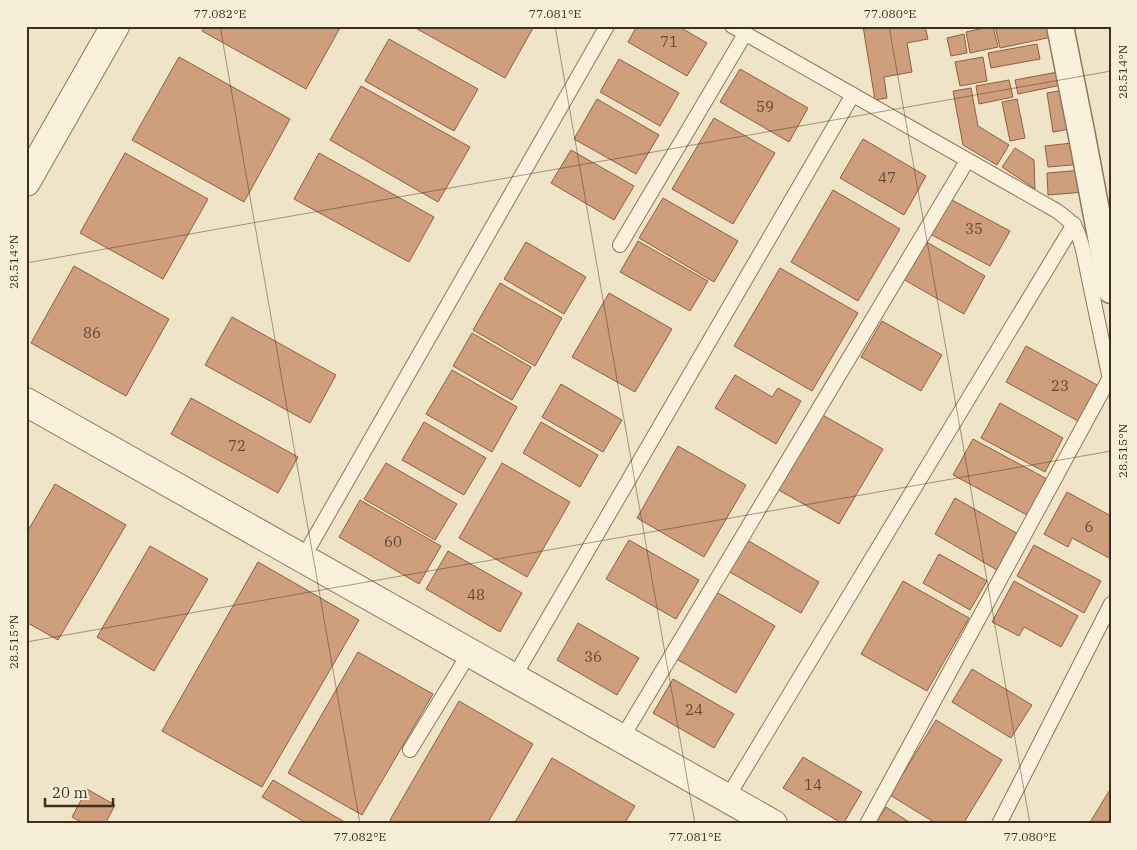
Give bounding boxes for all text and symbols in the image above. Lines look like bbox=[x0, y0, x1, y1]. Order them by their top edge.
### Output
text: 77.082°E bbox=[194, 6, 246, 21]
text: 77.081°E bbox=[529, 6, 581, 21]
text: 77.080°E bbox=[864, 6, 916, 21]
house number: 71 bbox=[660, 32, 678, 51]
text: 28.514°N bbox=[1115, 45, 1130, 99]
house number: 59 bbox=[756, 97, 774, 116]
house number: 47 bbox=[878, 168, 896, 187]
house number: 35 bbox=[965, 219, 983, 238]
text: 28.514°N bbox=[6, 235, 21, 289]
house number: 86 bbox=[83, 323, 101, 342]
house number: 23 bbox=[1051, 376, 1069, 395]
text: 28.515°N bbox=[1115, 424, 1130, 478]
house number: 72 bbox=[228, 436, 246, 455]
house number: 6 bbox=[1084, 517, 1094, 536]
house number: 60 bbox=[384, 532, 402, 551]
house number: 48 bbox=[467, 585, 485, 604]
text: 28.515°N bbox=[6, 615, 21, 669]
house number: 36 bbox=[584, 647, 602, 666]
house number: 24 bbox=[685, 700, 703, 719]
scale bar bbox=[45, 775, 112, 807]
house number: 14 bbox=[804, 775, 822, 794]
text: 20 m bbox=[52, 783, 88, 802]
text: 77.082°E bbox=[334, 829, 386, 844]
text: 77.081°E bbox=[669, 829, 721, 844]
text: 77.080°E bbox=[1004, 829, 1056, 844]

